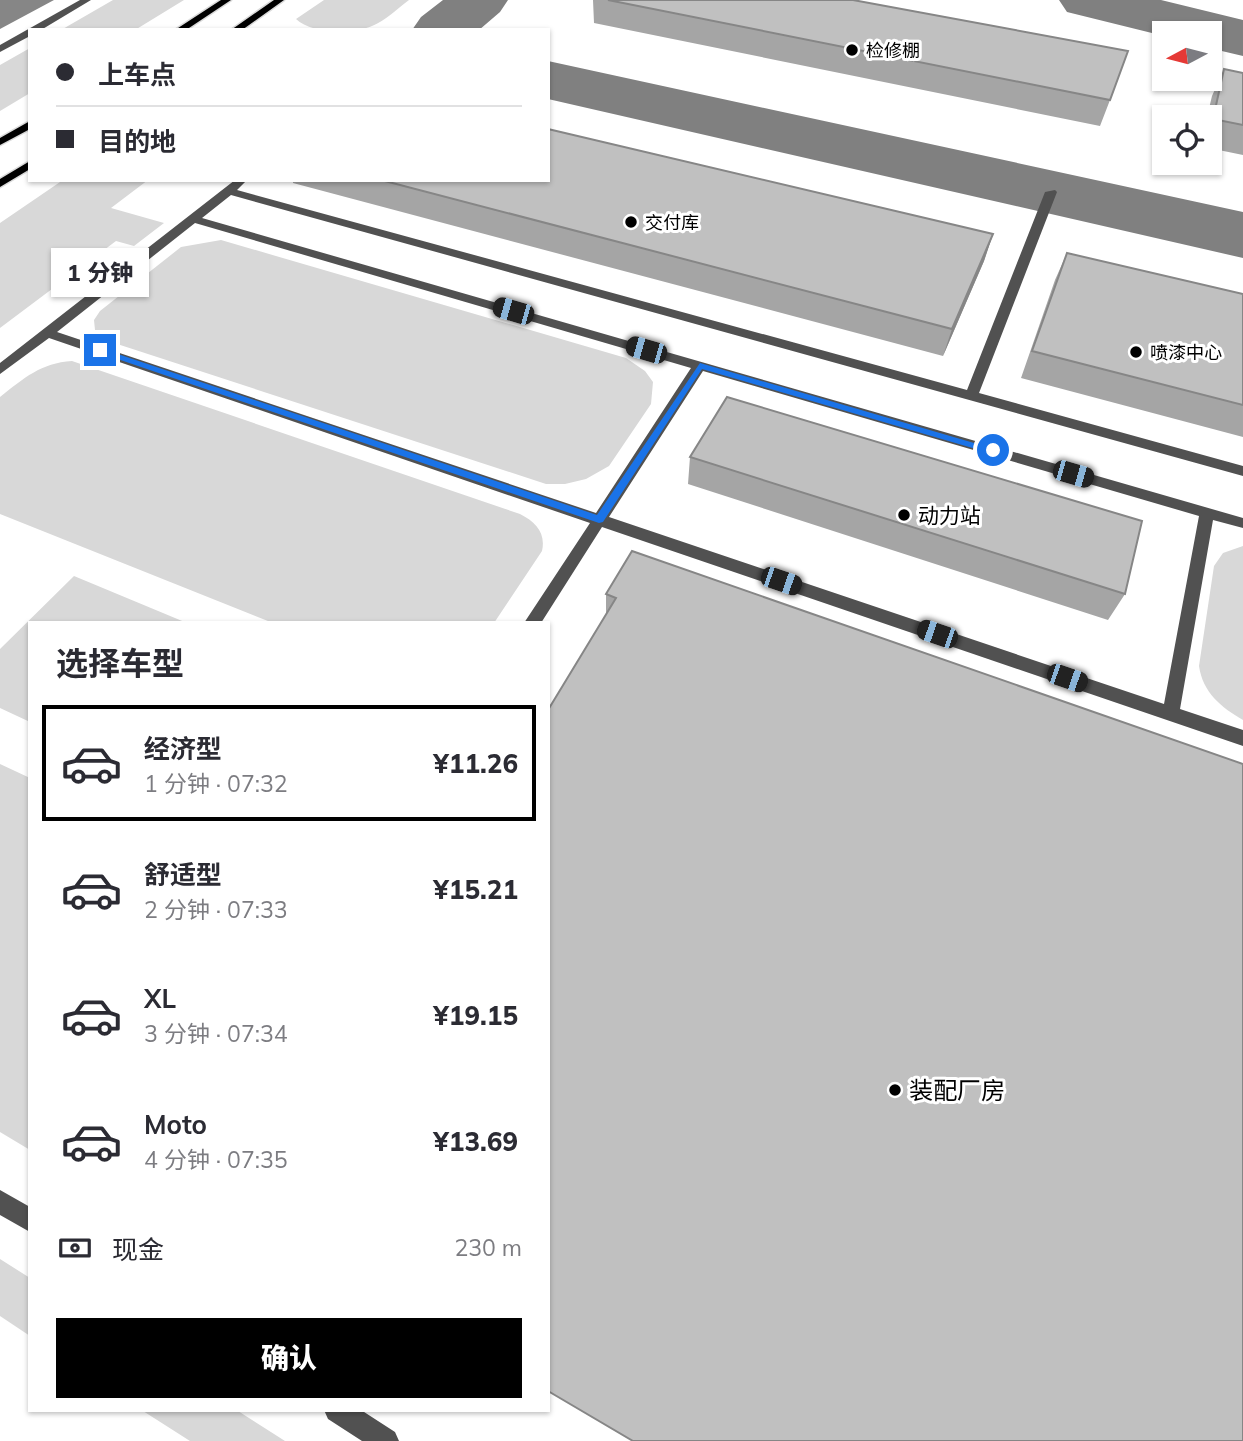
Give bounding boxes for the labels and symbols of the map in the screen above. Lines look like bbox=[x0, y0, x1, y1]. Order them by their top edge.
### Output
north arrow bbox=[1152, 21, 1222, 91]
place label: 检修棚 bbox=[866, 39, 920, 62]
marker: 检修棚 bbox=[844, 42, 860, 58]
place label: 交付库 bbox=[645, 211, 699, 234]
marker: 交付库 bbox=[623, 214, 639, 230]
callout: 1 分钟 bbox=[51, 248, 149, 298]
car bbox=[490, 295, 537, 327]
route end bbox=[84, 334, 116, 366]
car bbox=[623, 334, 670, 366]
place label: 喷漆中心 bbox=[1150, 341, 1222, 364]
marker: 喷漆中心 bbox=[1128, 344, 1144, 360]
route start bbox=[977, 434, 1009, 466]
car bbox=[1050, 458, 1097, 490]
place label: 动力站 bbox=[918, 502, 981, 528]
marker: 动力站 bbox=[896, 507, 912, 523]
car bbox=[758, 564, 805, 598]
car bbox=[914, 617, 961, 651]
car bbox=[1044, 661, 1091, 695]
place label: 装配厂房 bbox=[909, 1075, 1005, 1105]
marker: 装配厂房 bbox=[887, 1082, 903, 1098]

